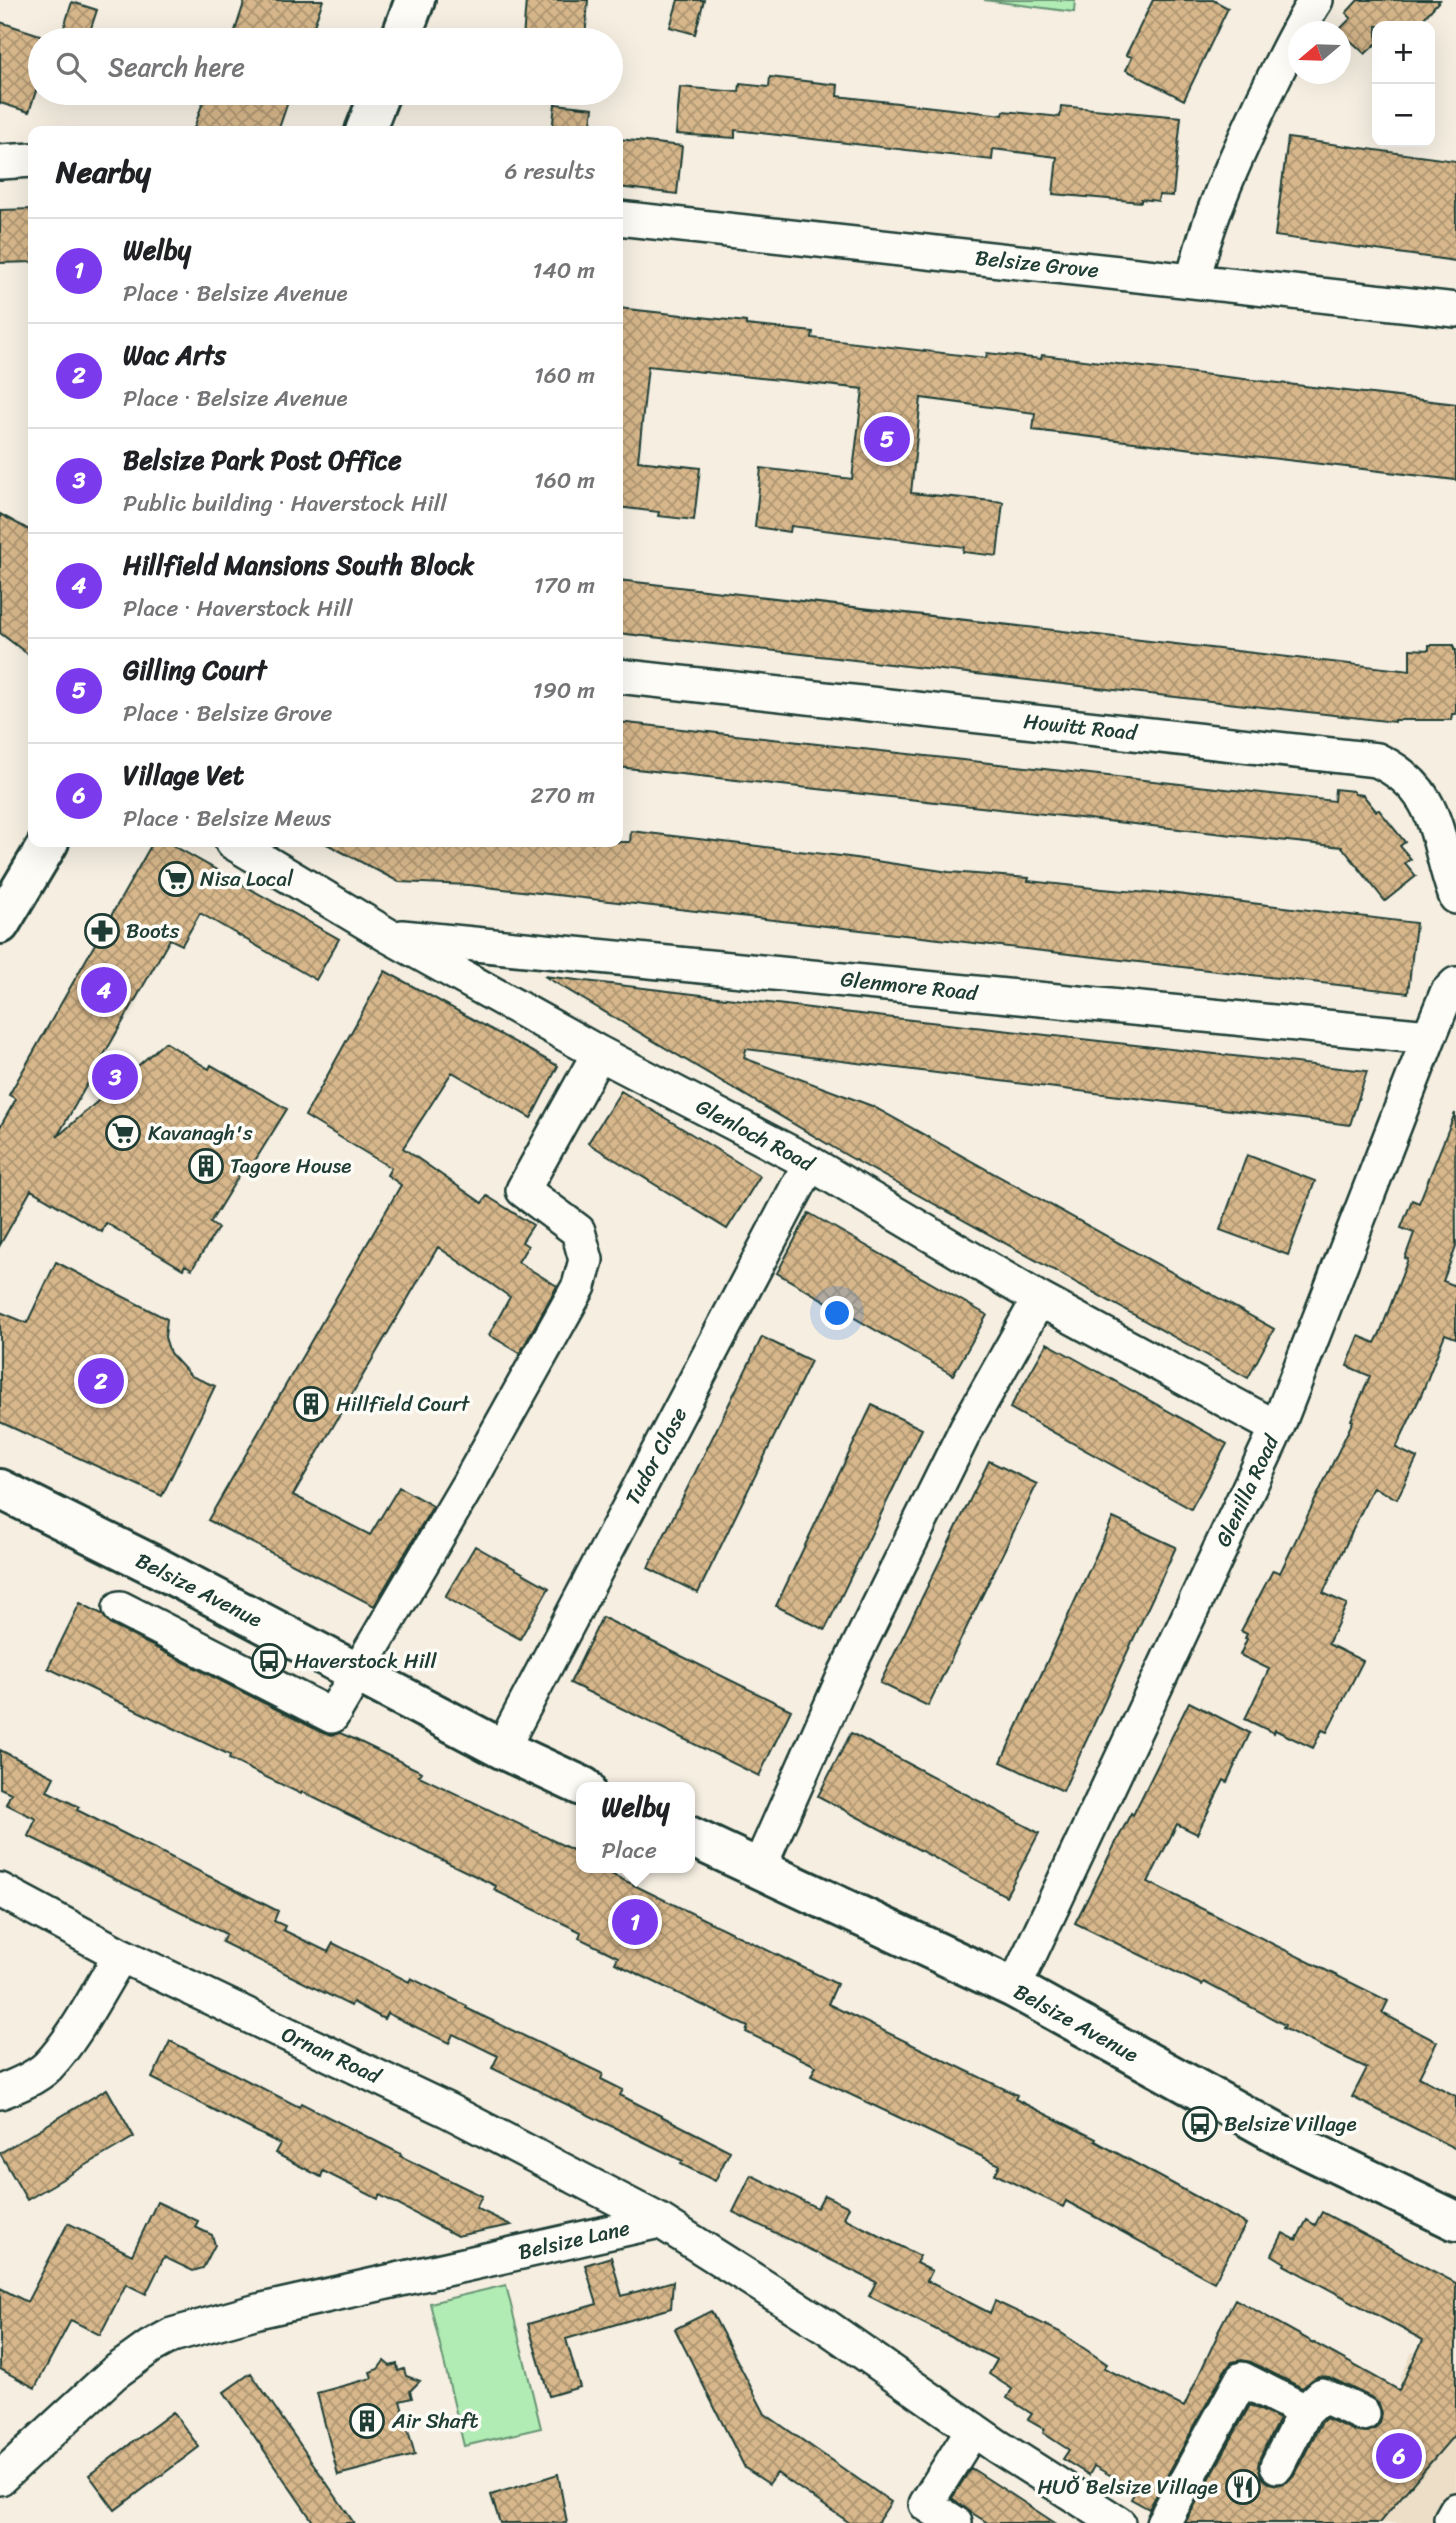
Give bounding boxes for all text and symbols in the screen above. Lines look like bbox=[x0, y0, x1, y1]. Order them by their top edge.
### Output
north arrow bbox=[1288, 21, 1351, 84]
map controls bbox=[1372, 21, 1435, 147]
button: + bbox=[1372, 21, 1435, 84]
search box bbox=[28, 28, 623, 105]
text: Search here bbox=[108, 44, 245, 90]
icon: search bbox=[52, 48, 90, 86]
button: − bbox=[1372, 84, 1435, 147]
text: Nearby bbox=[56, 145, 151, 199]
text: 6 results bbox=[505, 151, 595, 192]
text: Welby bbox=[123, 227, 191, 273]
street label: Belsize Grove bbox=[973, 239, 1101, 289]
text: 1 bbox=[74, 250, 84, 291]
text: 140 m bbox=[533, 250, 595, 291]
text: Place · Belsize Avenue bbox=[123, 273, 348, 314]
text: Wac Arts bbox=[123, 332, 226, 378]
text: 2 bbox=[72, 355, 86, 396]
text: 160 m bbox=[534, 355, 595, 396]
text: Place · Belsize Avenue bbox=[123, 378, 348, 419]
pin: 5 bbox=[864, 413, 910, 465]
text: Belsize Park Post Office bbox=[123, 437, 402, 483]
text: 3 bbox=[73, 460, 85, 501]
text: 160 m bbox=[534, 460, 595, 501]
text: Public building · Haverstock Hill bbox=[123, 483, 447, 524]
text: Hillfield Mansions South Block bbox=[123, 542, 474, 588]
text: 4 bbox=[72, 565, 86, 606]
text: 170 m bbox=[534, 565, 595, 606]
text: Place · Haverstock Hill bbox=[123, 588, 353, 629]
text: Gilling Court bbox=[123, 647, 267, 693]
text: 5 bbox=[72, 670, 86, 711]
text: 190 m bbox=[533, 670, 595, 711]
text: Place · Belsize Grove bbox=[123, 693, 332, 734]
street label: Howitt Road bbox=[1022, 702, 1140, 752]
text: Village Vet bbox=[123, 752, 244, 798]
text: 6 bbox=[72, 775, 86, 816]
text: 270 m bbox=[530, 775, 595, 816]
text: Place · Belsize Mews bbox=[123, 798, 331, 839]
supermarket icon: Nisa Local bbox=[157, 860, 195, 898]
place label: Nisa Local bbox=[200, 860, 294, 898]
pharmacy icon: Boots bbox=[83, 912, 121, 950]
place label: Boots bbox=[126, 912, 180, 950]
street label: Glenmore Road bbox=[839, 960, 981, 1012]
pin: 4 bbox=[81, 964, 127, 1016]
pin: 3 bbox=[92, 1051, 138, 1103]
street label: Glenloch Road bbox=[689, 1088, 823, 1183]
supermarket icon: Kavanagh's bbox=[104, 1114, 142, 1152]
place label: Kavanagh's bbox=[148, 1114, 253, 1152]
building icon: Tagore House bbox=[187, 1147, 225, 1185]
place label: Tagore House bbox=[230, 1147, 351, 1185]
your location bbox=[820, 1296, 854, 1330]
pin: 2 bbox=[78, 1355, 124, 1407]
building icon: Hillfield Court bbox=[292, 1385, 330, 1423]
place label: Hillfield Court bbox=[336, 1385, 471, 1423]
street label: Tudor Close bbox=[614, 1400, 698, 1512]
street label: Glenilla Road bbox=[1204, 1427, 1290, 1553]
street label: Belsize Avenue bbox=[129, 1542, 269, 1638]
bus stop icon: Haverstock Hill bbox=[250, 1642, 288, 1680]
place label: Haverstock Hill bbox=[294, 1642, 437, 1680]
popup bbox=[576, 1782, 695, 1873]
text: Welby bbox=[601, 1784, 670, 1830]
text: Place bbox=[601, 1830, 657, 1871]
pin: 1 bbox=[612, 1896, 658, 1948]
street label: Belsize Avenue bbox=[1006, 1973, 1146, 2073]
street label: Ornan Road bbox=[275, 2015, 389, 2095]
bus stop icon: Belsize Village bbox=[1181, 2105, 1219, 2143]
place label: Belsize Village bbox=[1224, 2105, 1357, 2143]
street label: Belsize Lane bbox=[514, 2209, 634, 2271]
building icon: Air Shaft bbox=[348, 2402, 386, 2440]
place label: Air Shaft bbox=[391, 2402, 478, 2440]
pin: 6 bbox=[1376, 2430, 1422, 2482]
place label: HUŎ Belsize Village bbox=[1037, 2468, 1218, 2506]
restaurant icon: HUŎ Belsize Village bbox=[1224, 2468, 1262, 2506]

